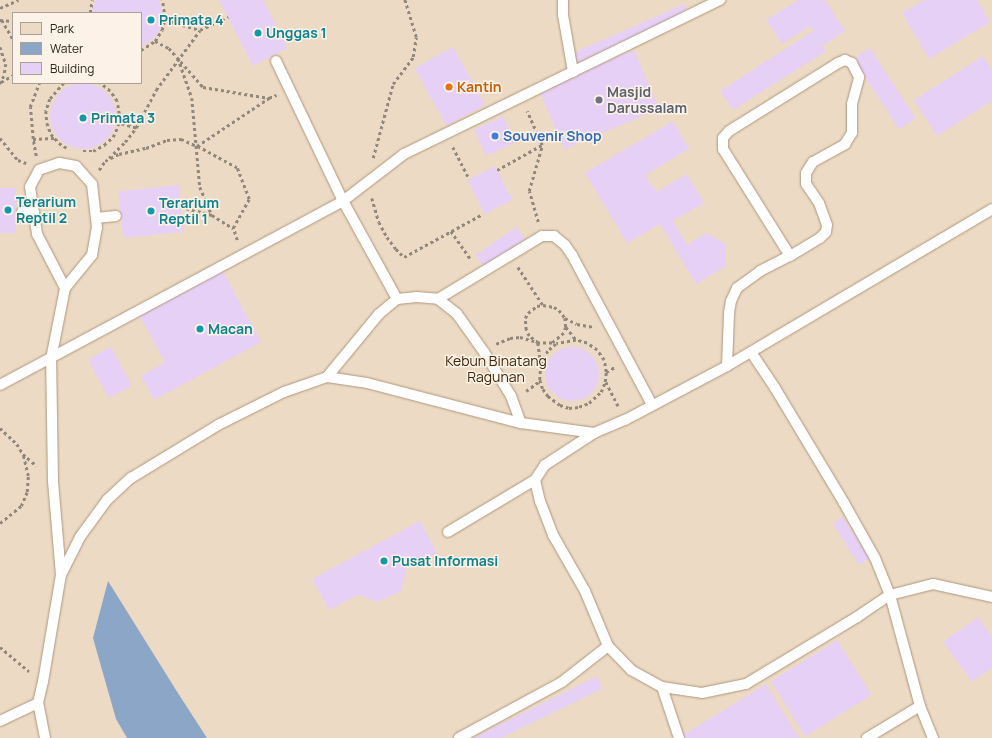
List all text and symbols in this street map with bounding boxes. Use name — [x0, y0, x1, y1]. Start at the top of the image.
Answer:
legend — [12, 12, 142, 84]
place label: Primata 4 — [159, 12, 224, 28]
marker: Primata 4 — [146, 15, 156, 25]
text: Park — [50, 20, 74, 37]
place label: Unggas 1 — [266, 25, 327, 41]
marker: Unggas 1 — [253, 28, 263, 38]
text: Water — [50, 40, 83, 57]
text: Building — [50, 60, 94, 77]
place label: Kantin — [457, 79, 502, 95]
marker: Kantin — [444, 82, 454, 92]
place label: Masjid Darussalam — [607, 84, 687, 116]
marker: Masjid Darussalam — [594, 95, 604, 105]
place label: Primata 3 — [91, 110, 155, 126]
marker: Primata 3 — [78, 113, 88, 123]
place label: Souvenir Shop — [503, 128, 602, 144]
marker: Souvenir Shop — [490, 131, 500, 141]
place label: Terarium Reptil 2 — [16, 194, 76, 226]
place label: Terarium Reptil 1 — [159, 195, 219, 228]
marker: Terarium Reptil 2 — [3, 205, 13, 215]
marker: Terarium Reptil 1 — [146, 206, 156, 216]
place label: Macan — [208, 321, 253, 337]
marker: Macan — [195, 324, 205, 334]
park label: Kebun Binatang Ragunan — [445, 353, 547, 386]
place label: Pusat Informasi — [392, 553, 498, 569]
marker: Pusat Informasi — [379, 556, 389, 566]

